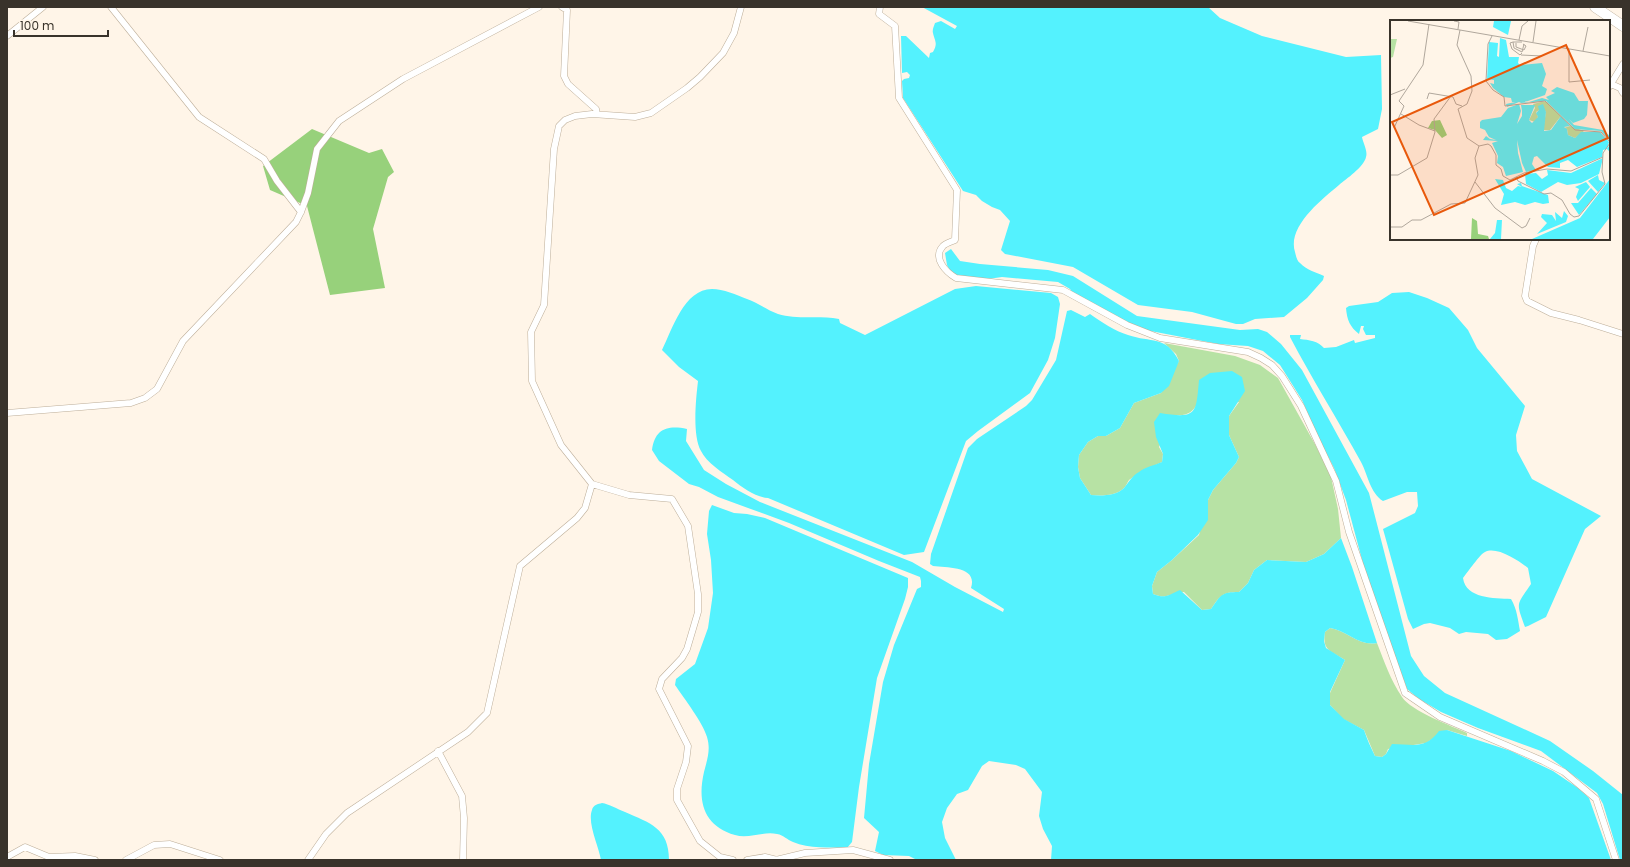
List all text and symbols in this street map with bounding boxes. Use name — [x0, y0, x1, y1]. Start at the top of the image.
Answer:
scale bar — [14, 12, 108, 38]
text: 100 m — [20, 17, 54, 34]
inset map — [1390, 20, 1610, 240]

